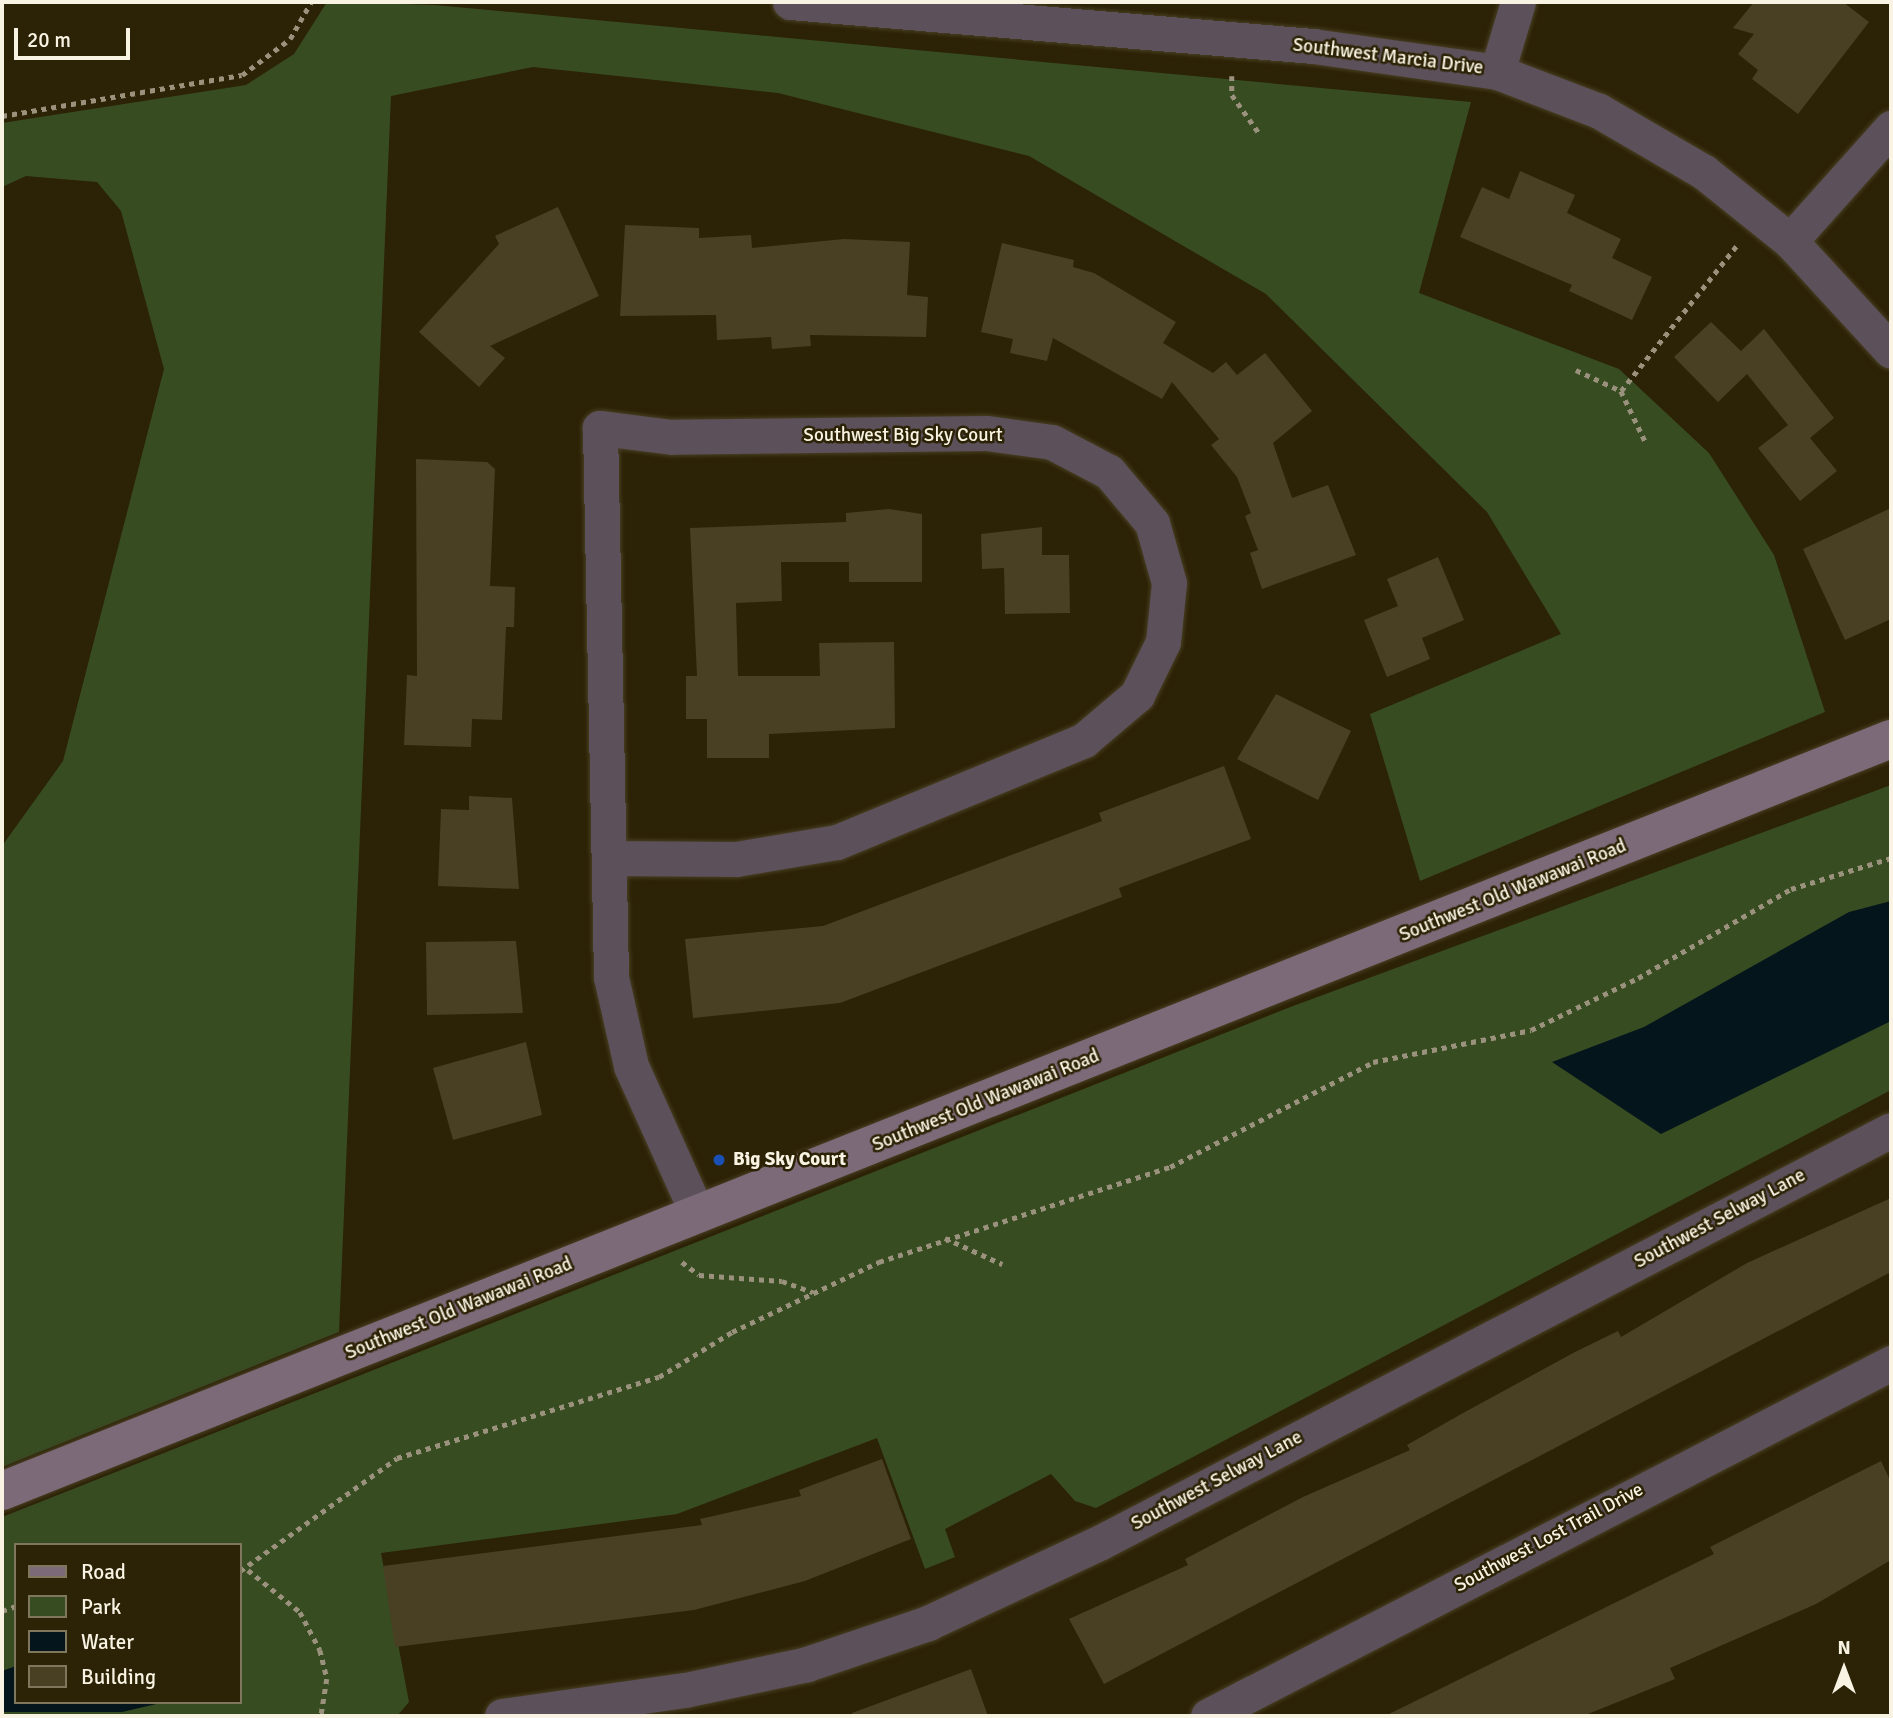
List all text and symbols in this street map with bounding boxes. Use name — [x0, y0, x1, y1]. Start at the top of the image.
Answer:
scale bar — [18, 14, 133, 58]
text: 20 m — [27, 27, 71, 53]
street label: Southwest Marcia Drive — [1291, 34, 1485, 80]
street label: Southwest Big Sky Court — [803, 425, 1003, 447]
street label: Southwest Old Wawawai Road — [1396, 835, 1630, 947]
street label: Southwest Old Wawawai Road — [869, 1045, 1103, 1157]
place label: Big Sky Court — [733, 1149, 846, 1171]
marker: Big Sky Court — [711, 1152, 727, 1168]
street label: Southwest Selway Lane — [1631, 1164, 1809, 1274]
street label: Southwest Old Wawawai Road — [342, 1253, 576, 1365]
street label: Southwest Selway Lane — [1128, 1426, 1306, 1536]
street label: Southwest Lost Trail Drive — [1451, 1479, 1647, 1597]
legend — [14, 1543, 242, 1704]
text: Road — [81, 1559, 126, 1585]
text: Park — [81, 1594, 121, 1620]
text: Water — [81, 1629, 134, 1655]
north arrow — [1809, 1634, 1879, 1704]
text: N — [1837, 1636, 1851, 1660]
text: Building — [81, 1664, 156, 1690]

